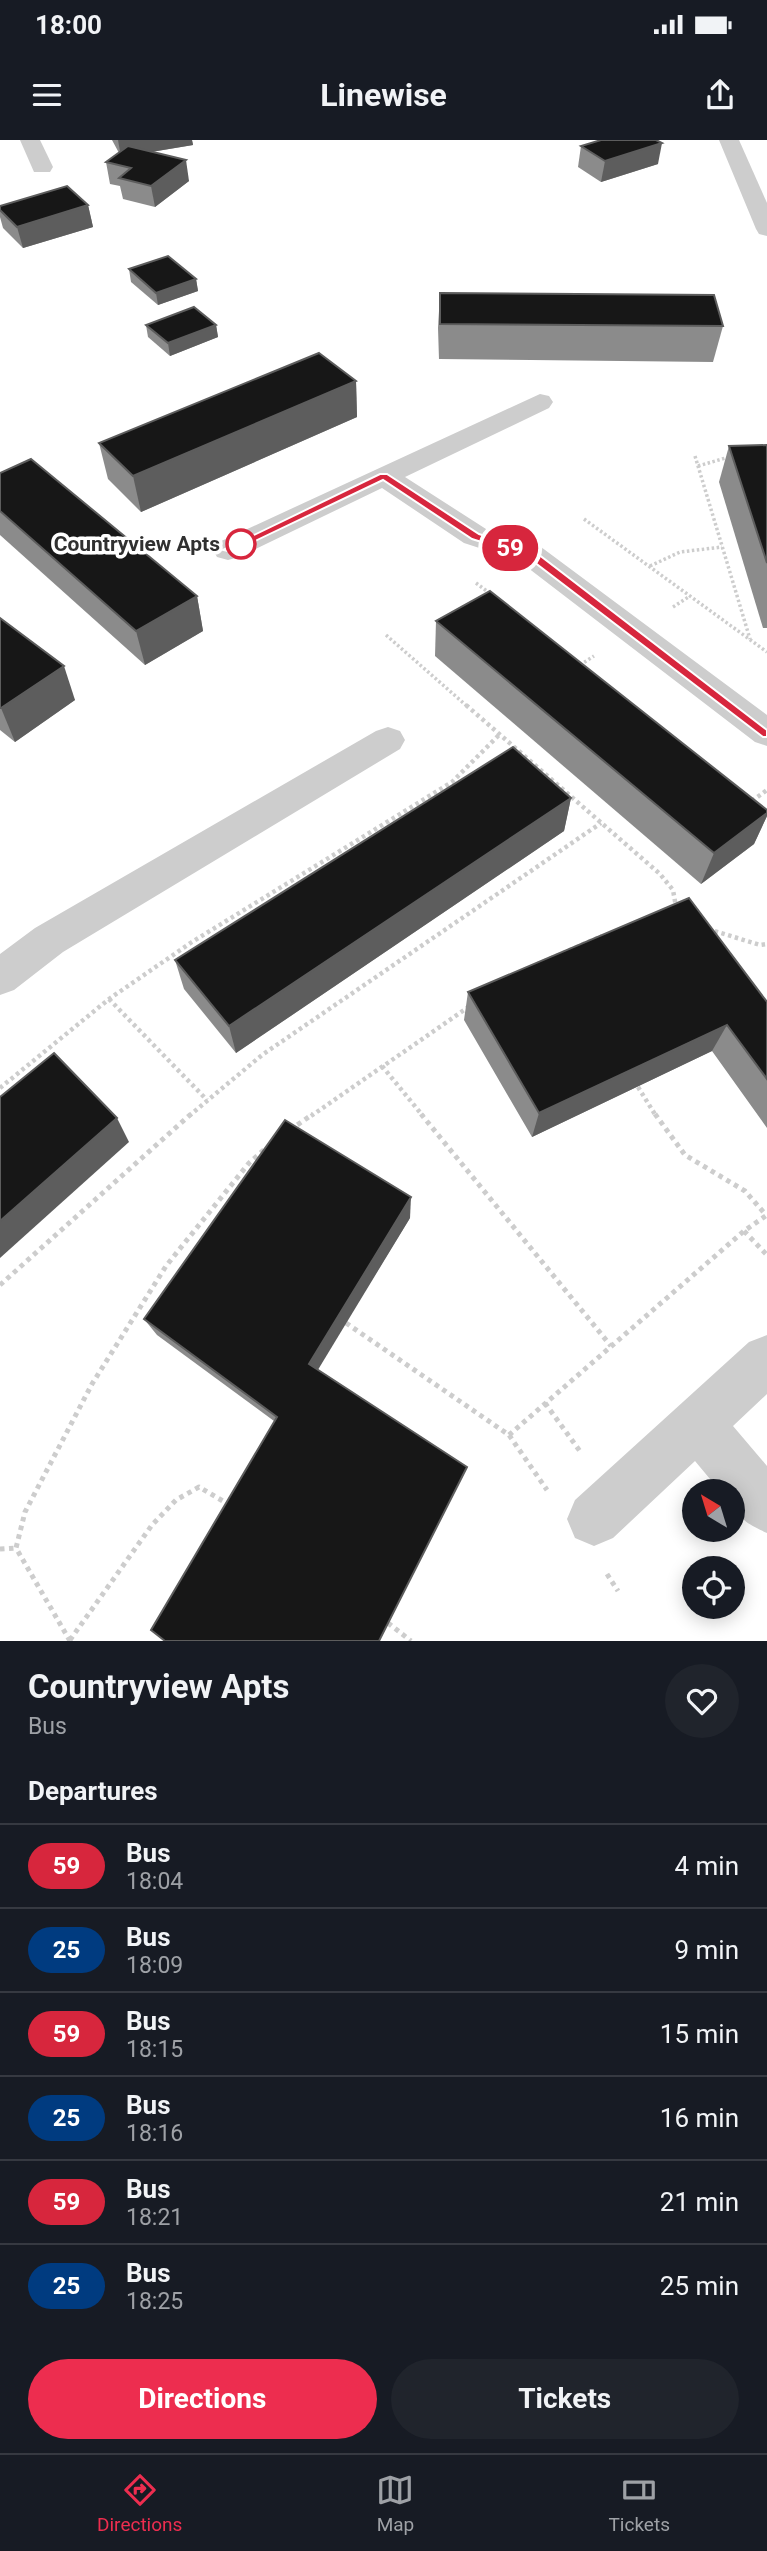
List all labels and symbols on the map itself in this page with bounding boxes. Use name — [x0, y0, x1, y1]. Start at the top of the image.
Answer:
line badge: 59 — [478, 525, 542, 571]
marker: Countryview Apts — [226, 529, 256, 559]
place label: Countryview Apts — [54, 532, 220, 556]
north arrow — [682, 1479, 746, 1542]

